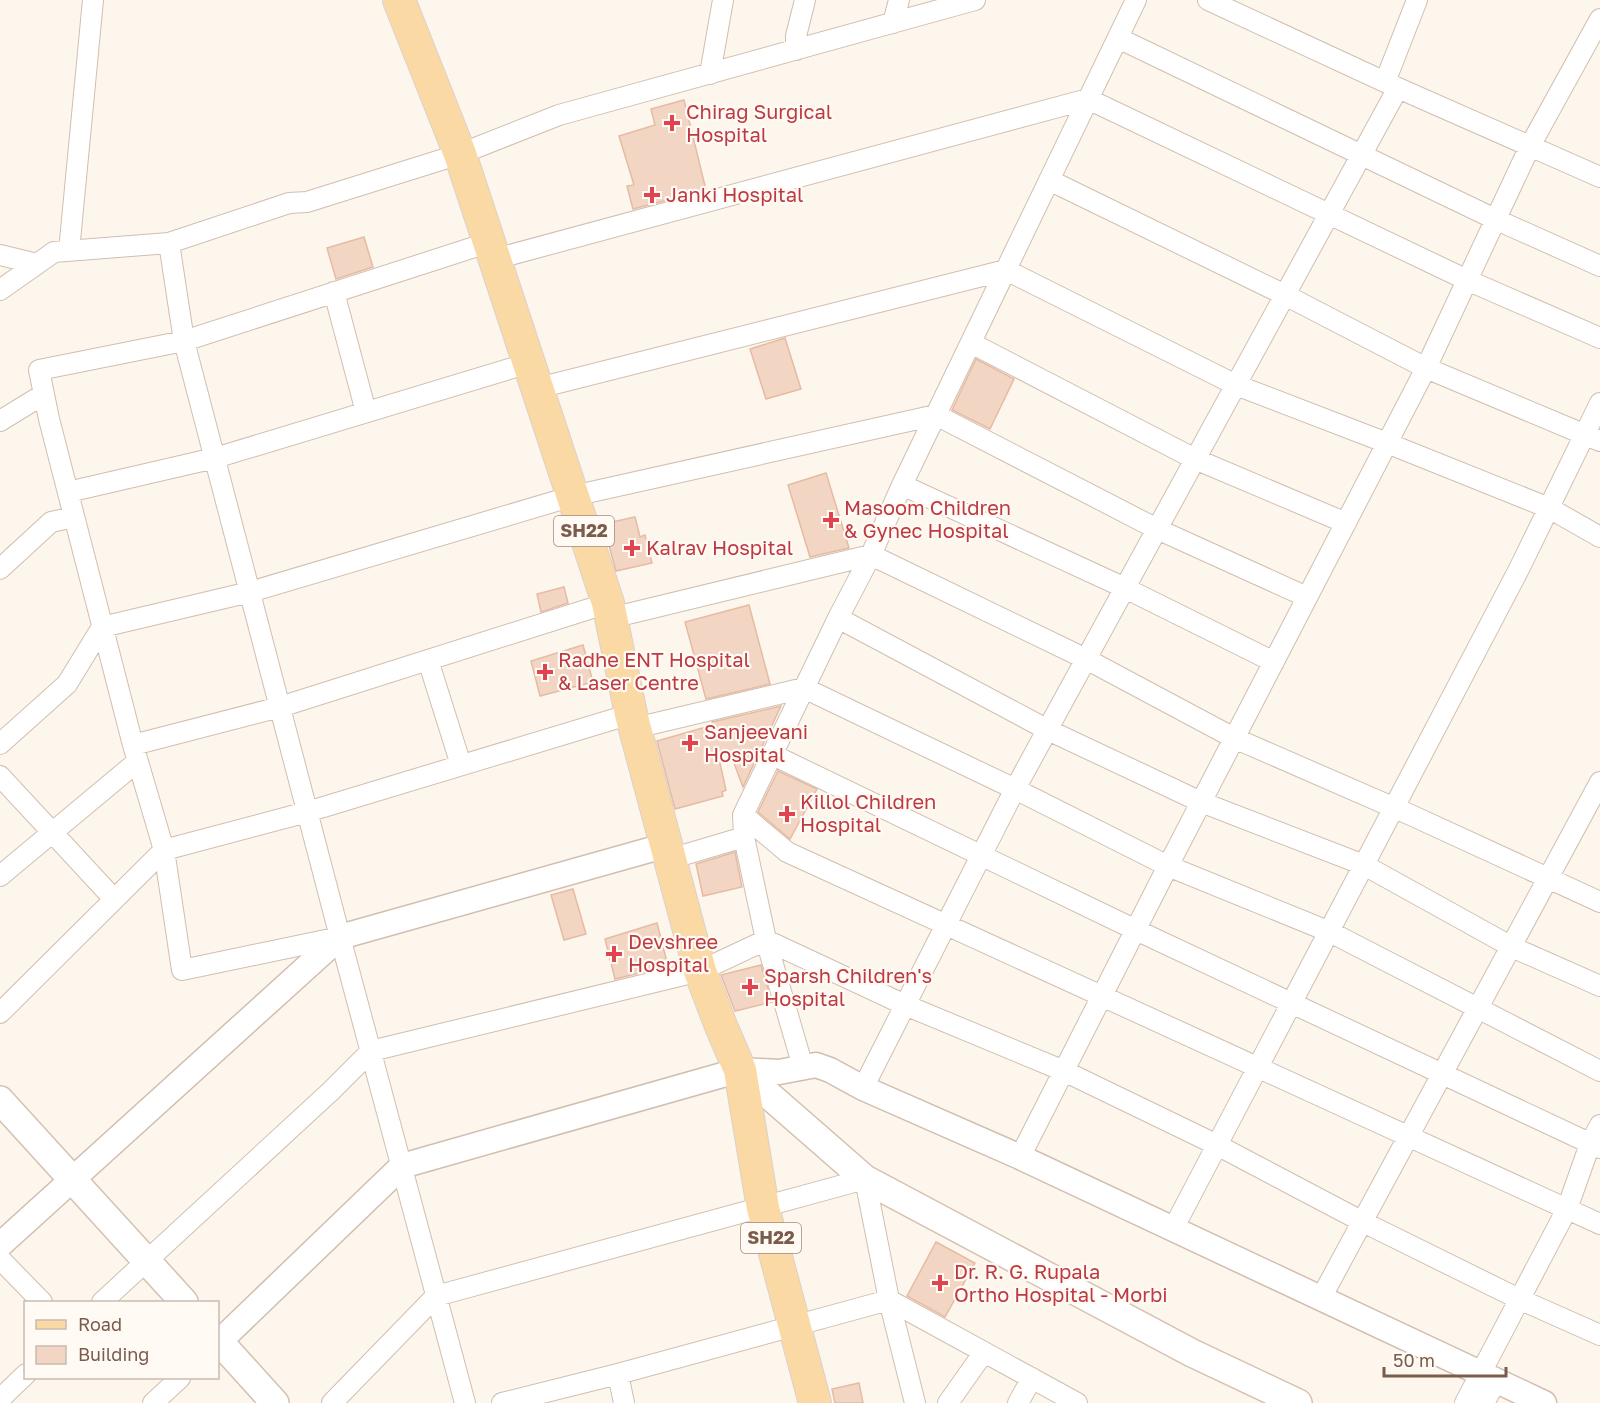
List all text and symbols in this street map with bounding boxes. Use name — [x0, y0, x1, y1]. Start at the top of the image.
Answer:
place label: Chirag Surgical Hospital — [686, 99, 832, 146]
marker: Chirag Surgical Hospital — [663, 114, 681, 132]
place label: Janki Hospital — [666, 182, 804, 206]
marker: Janki Hospital — [643, 186, 661, 204]
place label: Masoom Children & Gynec Hospital — [844, 495, 1011, 542]
marker: Masoom Children & Gynec Hospital — [822, 511, 840, 529]
road number: SH22 — [554, 516, 614, 546]
place label: Kalrav Hospital — [646, 535, 793, 559]
marker: Kalrav Hospital — [623, 539, 641, 557]
place label: Radhe ENT Hospital & Laser Centre — [558, 647, 750, 694]
marker: Radhe ENT Hospital & Laser Centre — [536, 663, 554, 681]
place label: Sanjeevani Hospital — [704, 719, 808, 766]
marker: Sanjeevani Hospital — [681, 734, 699, 752]
place label: Killol Children Hospital — [800, 789, 936, 836]
marker: Killol Children Hospital — [778, 805, 796, 823]
place label: Devshree Hospital — [628, 929, 718, 976]
marker: Devshree Hospital — [605, 945, 623, 963]
place label: Sparsh Children's Hospital — [764, 963, 932, 1010]
marker: Sparsh Children's Hospital — [741, 978, 759, 996]
road number: SH22 — [741, 1223, 801, 1253]
place label: Dr. R. G. Rupala Ortho Hospital - Morbi — [954, 1259, 1168, 1306]
marker: Dr. R. G. Rupala Ortho Hospital - Morbi — [931, 1274, 949, 1292]
legend — [24, 1301, 219, 1379]
text: Road — [78, 1313, 122, 1335]
scale bar — [1384, 1340, 1506, 1378]
text: Building — [78, 1343, 149, 1365]
text: 50 m — [1393, 1349, 1435, 1371]

